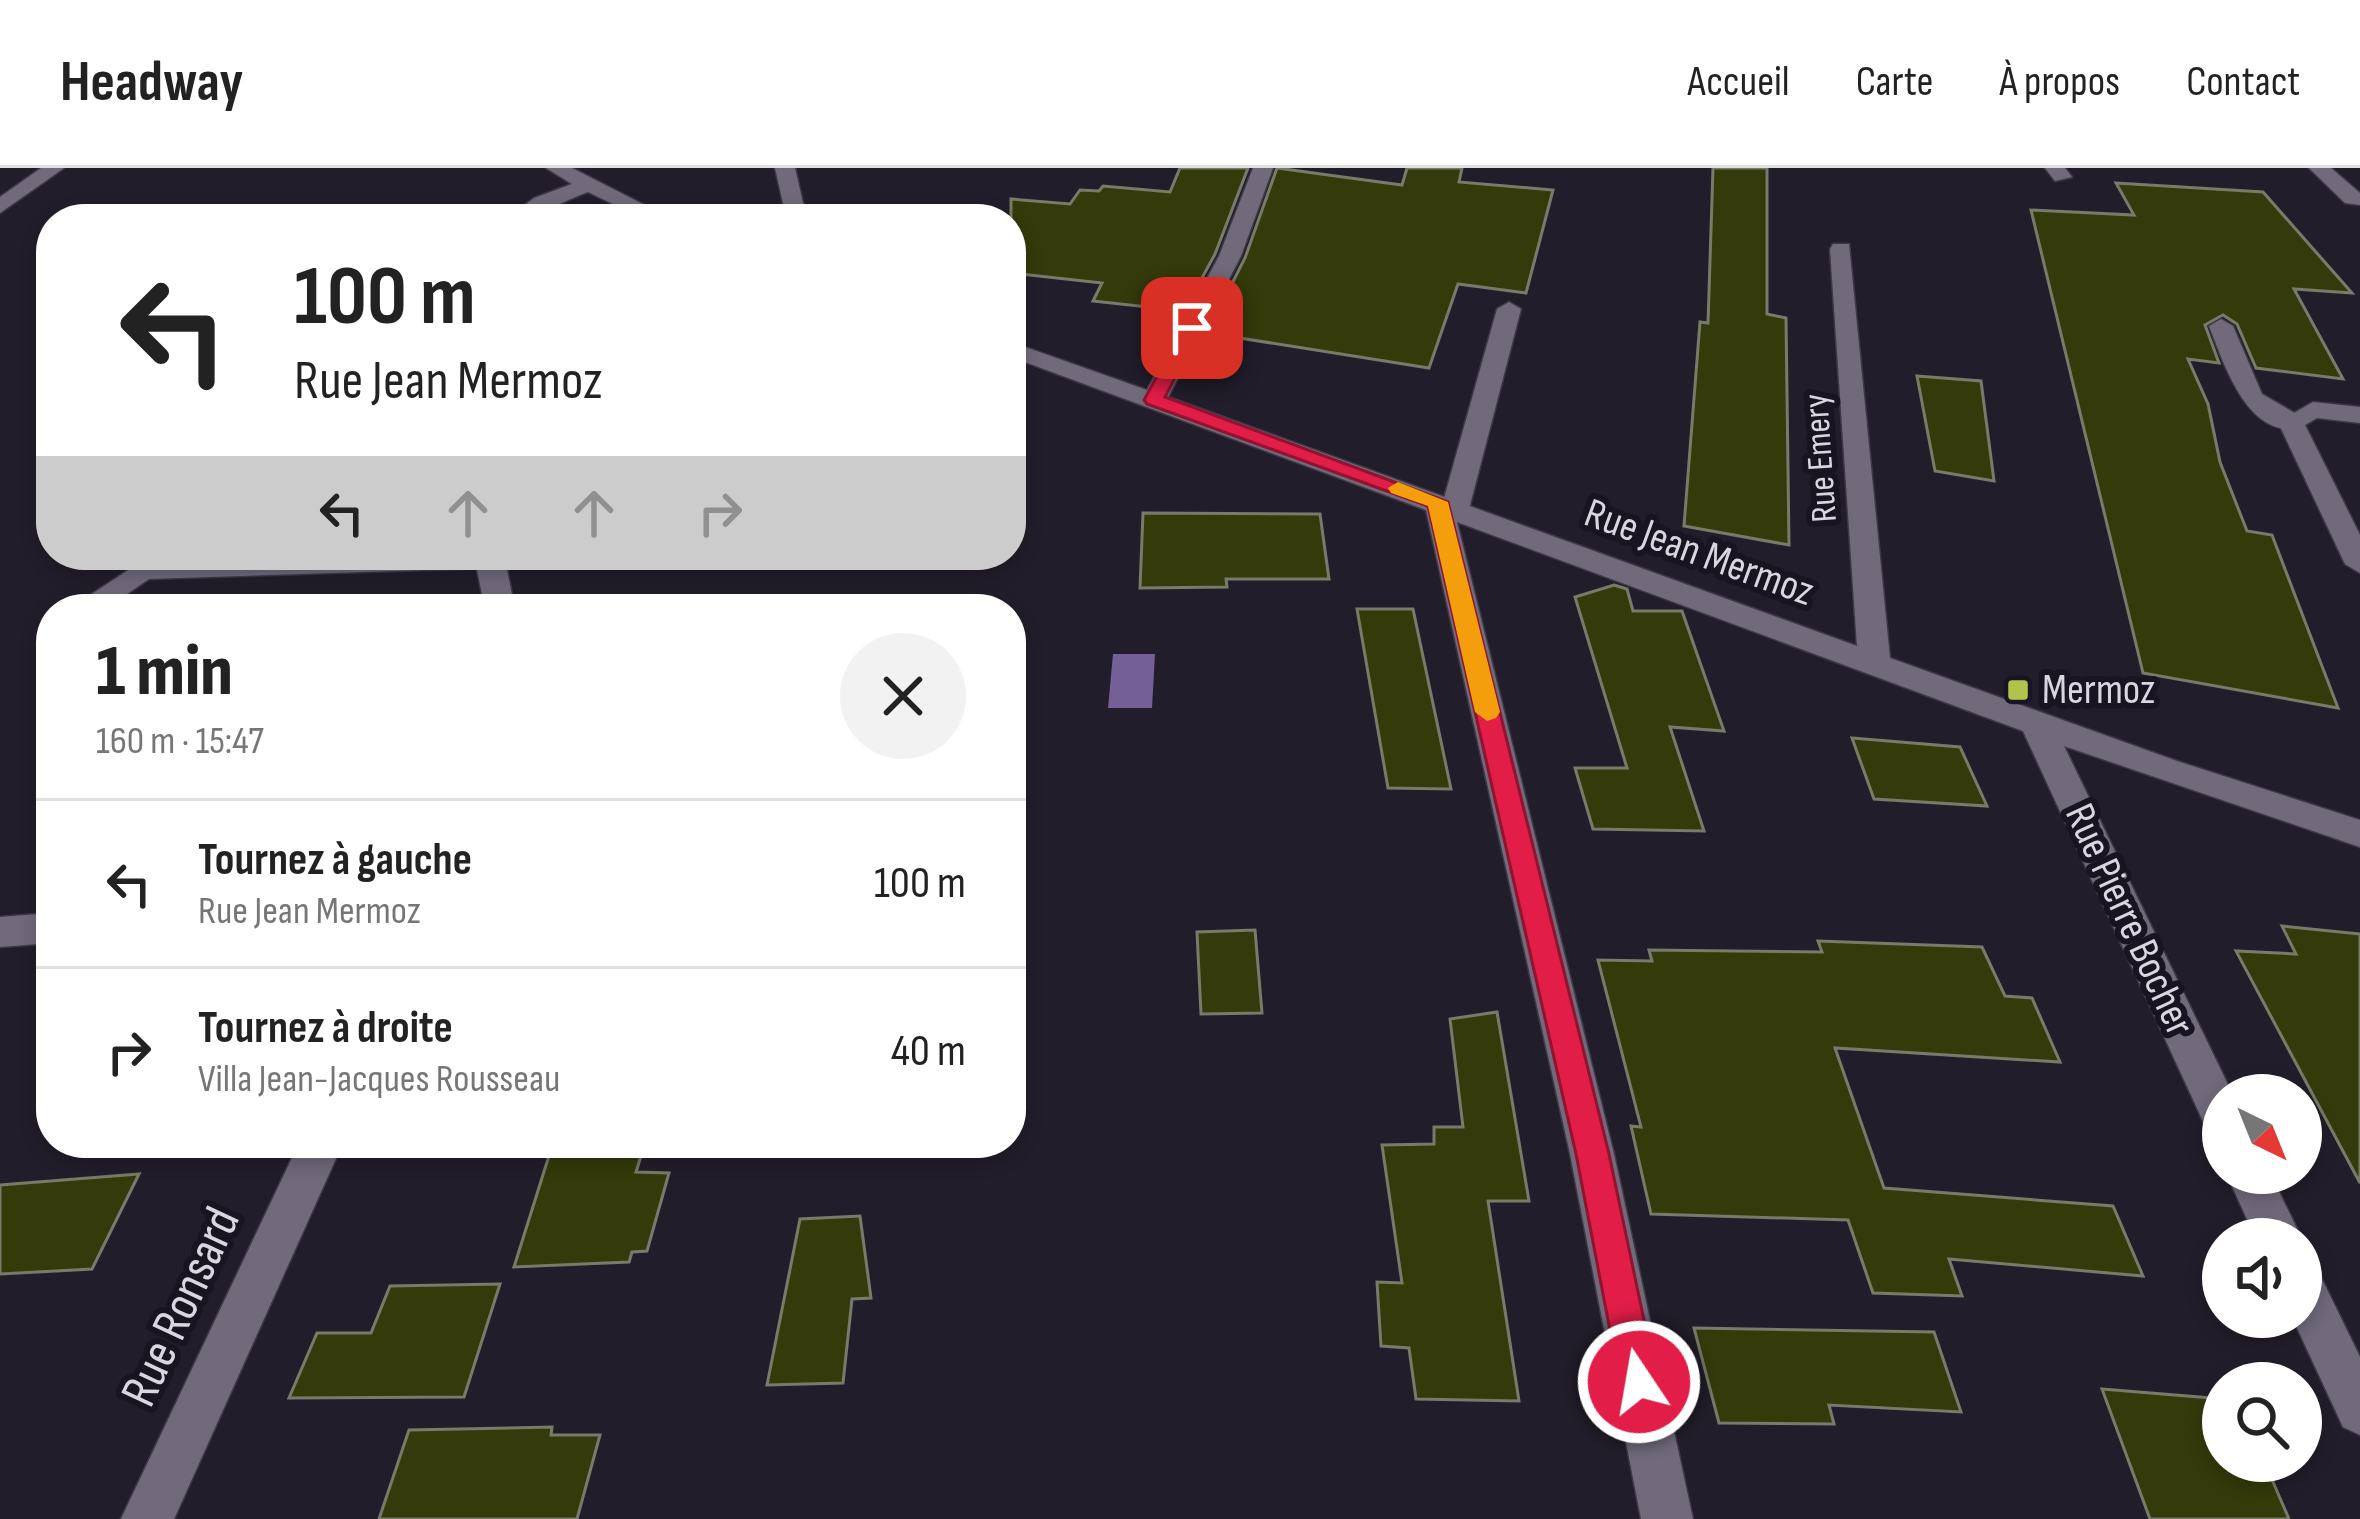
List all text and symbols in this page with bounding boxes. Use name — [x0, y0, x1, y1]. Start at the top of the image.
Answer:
text: Headway — [60, 49, 243, 117]
text: Accueil — [1688, 57, 1790, 108]
text: Carte — [1856, 57, 1933, 108]
text: À propos — [1999, 57, 2120, 108]
text: Contact — [2186, 57, 2300, 108]
text: 100 m — [294, 247, 476, 348]
icon: left — [96, 252, 252, 408]
pin — [1141, 277, 1243, 379]
icon: arrive — [1159, 295, 1225, 361]
text: Rue Jean Mermoz — [294, 349, 602, 414]
street label: Rue Emery — [1795, 392, 1847, 524]
icon: left — [309, 480, 375, 546]
icon: ahead — [435, 480, 501, 546]
icon: ahead — [561, 480, 627, 546]
icon: right — [687, 480, 753, 546]
street label: Rue Jean Mermoz — [1578, 488, 1820, 618]
text: 1 min — [96, 629, 233, 716]
button: close — [840, 633, 966, 759]
place label: Mermoz — [2042, 665, 2155, 716]
marker: Mermoz — [2005, 677, 2031, 703]
text: 160 m · 15:47 — [96, 718, 264, 765]
street label: Rue Pierre Bocher — [2053, 796, 2205, 1044]
text: Tournez à gauche — [198, 833, 472, 888]
icon: left — [96, 851, 162, 917]
text: 100 m — [874, 856, 966, 911]
text: Rue Jean Mermoz — [198, 888, 421, 935]
text: Tournez à droite — [198, 1001, 453, 1056]
icon: right — [96, 1019, 162, 1085]
text: 40 m — [891, 1024, 966, 1079]
text: Villa Jean-Jacques Rousseau — [198, 1056, 560, 1103]
north arrow — [2202, 1074, 2322, 1194]
map controls — [2202, 1074, 2322, 1482]
street label: Rue Ronsard — [109, 1198, 253, 1416]
button: sound — [2202, 1218, 2322, 1338]
position arrow — [1576, 1319, 1702, 1445]
button: search — [2202, 1362, 2322, 1482]

